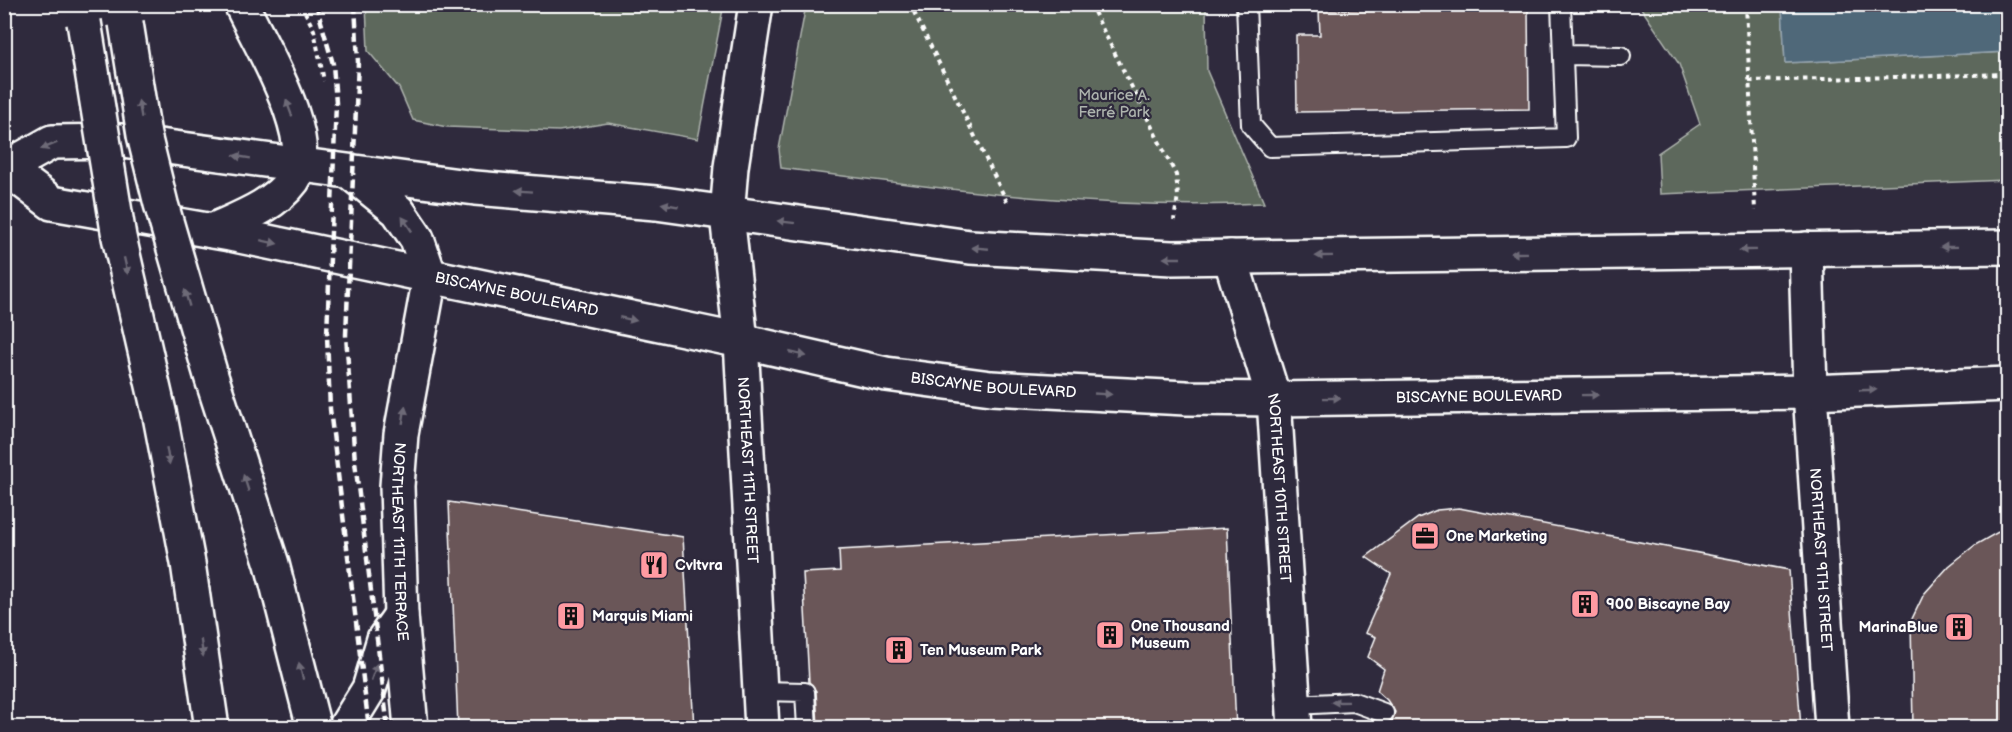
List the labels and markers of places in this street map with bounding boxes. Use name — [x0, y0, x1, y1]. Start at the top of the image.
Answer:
office icon: One Marketing — [1409, 520, 1441, 552]
place label: One Marketing — [1446, 527, 1547, 546]
restaurant icon: Cvltvra — [638, 549, 670, 581]
place label: Cvltvra — [675, 556, 723, 575]
building icon: 900 Biscayne Bay — [1569, 588, 1601, 620]
place label: 900 Biscayne Bay — [1606, 595, 1730, 614]
building icon: Marquis Miami — [555, 600, 587, 632]
place label: Marquis Miami — [592, 607, 693, 626]
building icon: MarinaBlue — [1943, 611, 1975, 643]
place label: One Thousand Museum — [1131, 617, 1230, 653]
place label: MarinaBlue — [1858, 618, 1938, 637]
building icon: One Thousand Museum — [1094, 619, 1126, 651]
building icon: Ten Museum Park — [883, 634, 915, 666]
place label: Ten Museum Park — [920, 641, 1042, 660]

